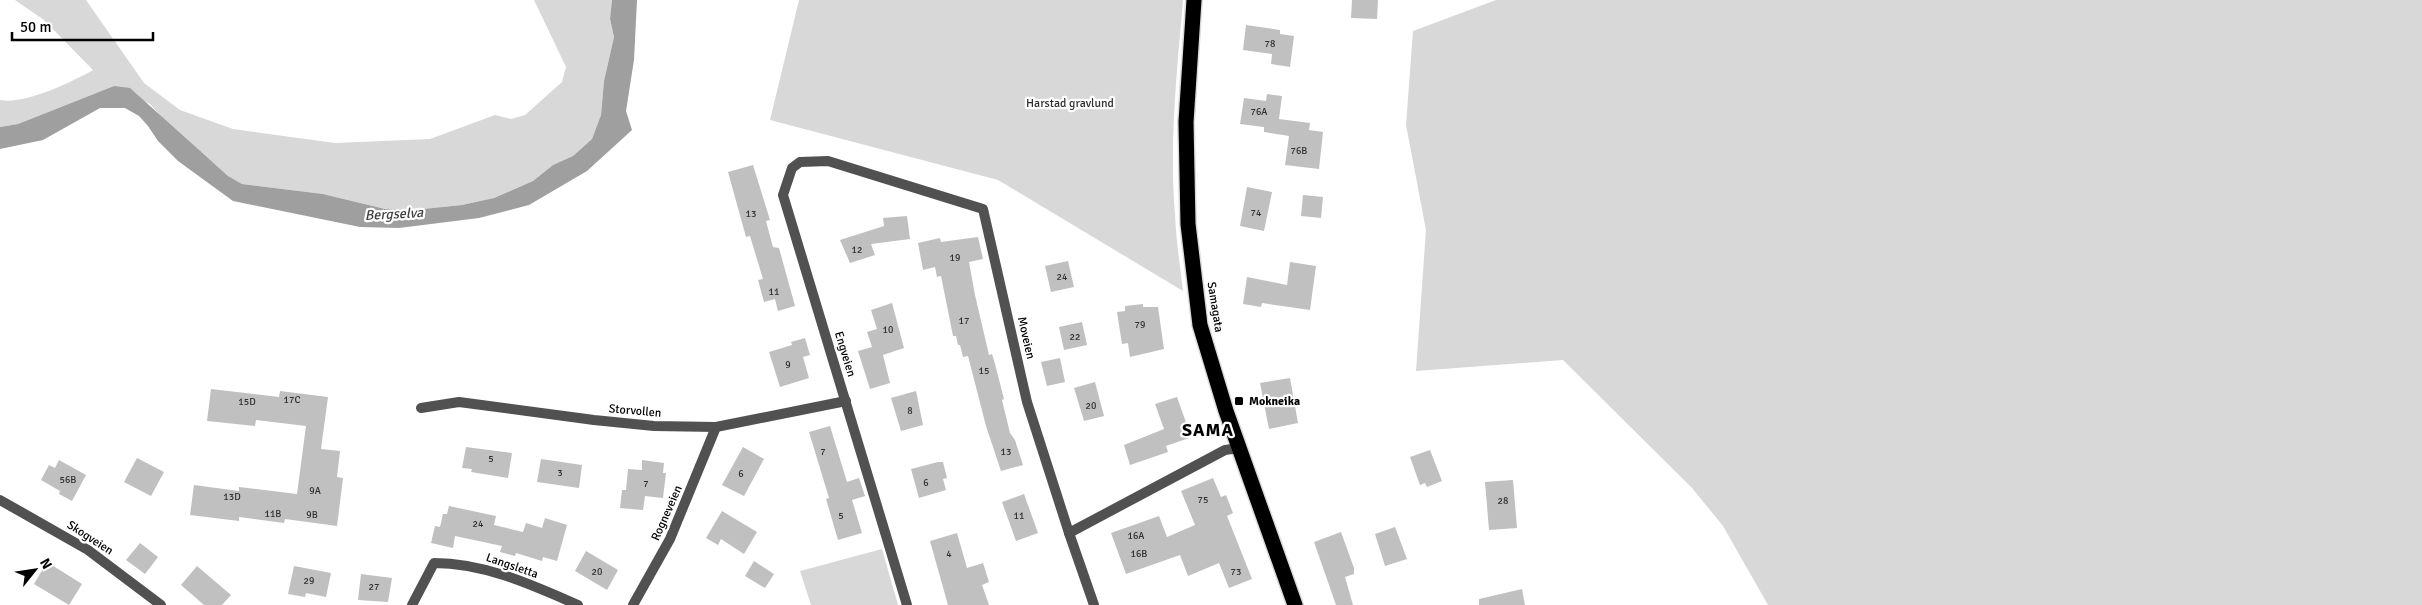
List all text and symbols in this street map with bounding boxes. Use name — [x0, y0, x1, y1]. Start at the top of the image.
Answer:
scale bar — [12, 10, 154, 42]
text: 50 m — [20, 18, 51, 36]
house number: 78 — [1265, 38, 1275, 50]
park label: Harstad gravlund — [1026, 96, 1114, 111]
house number: 76A — [1251, 106, 1267, 118]
house number: 76B — [1291, 145, 1307, 157]
water label: Bergselva — [364, 204, 425, 224]
house number: 74 — [1251, 207, 1262, 219]
house number: 13 — [746, 208, 756, 220]
house number: 12 — [852, 244, 862, 256]
house number: 19 — [950, 252, 960, 264]
house number: 24 — [1057, 271, 1068, 283]
street label: Samagata — [1204, 281, 1226, 333]
house number: 11 — [769, 286, 779, 298]
house number: 17 — [959, 315, 969, 327]
street label: Moveien — [1014, 315, 1038, 361]
house number: 79 — [1135, 319, 1145, 331]
house number: 10 — [883, 324, 893, 336]
street label: Engveien — [831, 329, 859, 379]
house number: 22 — [1070, 331, 1080, 343]
house number: 9 — [785, 359, 791, 371]
house number: 15 — [979, 365, 989, 377]
house number: 17C — [284, 394, 300, 406]
place label: Mokneika — [1249, 394, 1300, 409]
marker: Mokneika — [1233, 395, 1245, 407]
house number: 15D — [238, 396, 256, 408]
house number: 20 — [1086, 400, 1096, 412]
street label: Storvollen — [608, 401, 662, 421]
house number: 8 — [907, 405, 913, 417]
district label: SAMA — [1182, 419, 1234, 441]
house number: 7 — [820, 446, 826, 458]
house number: 13 — [1001, 446, 1011, 458]
house number: 5 — [488, 453, 494, 465]
house number: 3 — [557, 467, 563, 479]
house number: 6 — [738, 468, 744, 480]
house number: 56B — [60, 474, 76, 486]
house number: 6 — [923, 477, 929, 489]
house number: 7 — [643, 478, 649, 490]
street label: Rogneveien — [648, 483, 686, 543]
house number: 9A — [309, 485, 321, 497]
house number: 13D — [223, 491, 241, 503]
house number: 75 — [1198, 494, 1208, 506]
house number: 28 — [1498, 495, 1508, 507]
house number: 11B — [265, 508, 281, 520]
house number: 9B — [306, 509, 318, 521]
house number: 5 — [838, 510, 844, 522]
house number: 11 — [1014, 510, 1024, 522]
street label: Skogveien — [64, 518, 116, 558]
house number: 24 — [473, 518, 484, 530]
house number: 16A — [1128, 530, 1144, 542]
north arrow — [10, 545, 60, 595]
house number: 4 — [946, 548, 952, 560]
house number: 16B — [1131, 548, 1147, 560]
street label: Langsletta — [484, 550, 540, 582]
text: N — [36, 555, 56, 572]
house number: 20 — [592, 566, 602, 578]
house number: 73 — [1231, 566, 1241, 578]
house number: 29 — [304, 575, 314, 587]
house number: 27 — [369, 581, 379, 593]

